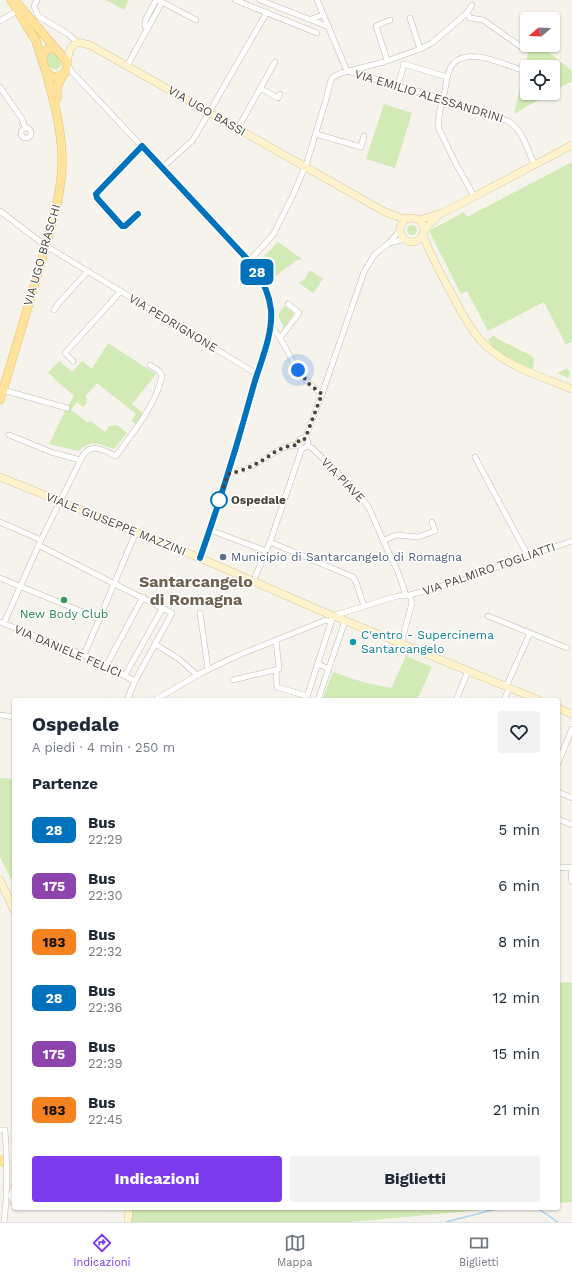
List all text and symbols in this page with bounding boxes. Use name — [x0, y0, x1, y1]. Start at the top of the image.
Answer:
north arrow — [520, 12, 560, 52]
map controls — [520, 12, 560, 100]
button: locate — [520, 60, 560, 100]
street label: VIA EMILIO ALESSANDRINI — [353, 67, 505, 125]
street label: VIA UGO BASSI — [166, 83, 248, 139]
street label: VIA UGO BRASCHI — [21, 203, 63, 307]
line badge: 28 — [239, 259, 275, 285]
text: 28 — [248, 264, 266, 280]
street label: VIA PEDRIGNONE — [126, 291, 220, 355]
your location — [288, 360, 308, 380]
street label: VIA PIAVE — [318, 455, 368, 505]
street label: VIALE GIUSEPPE MAZZINI — [44, 489, 188, 559]
marker: Ospedale — [210, 491, 228, 509]
place label: Ospedale — [231, 493, 286, 507]
street label: VIA PALMIRO TOGLIATTI — [421, 540, 557, 598]
place label: Municipio di Santarcangelo di Romagna — [231, 550, 462, 564]
marker: Municipio di Santarcangelo di Romagna — [218, 552, 228, 562]
district label: Santarcangelo di Romagna — [139, 572, 253, 609]
marker: New Body Club — [59, 595, 69, 605]
place label: New Body Club — [20, 607, 108, 621]
street label: VIA DANIELE FELICI — [12, 622, 124, 680]
place label: C'entro - Supercinema Santarcangelo — [361, 628, 494, 656]
marker: C'entro - Supercinema Santarcangelo — [348, 637, 358, 647]
button: heart — [498, 711, 540, 753]
text: Ospedale — [32, 713, 119, 736]
text: A piedi · 4 min · 250 m — [32, 740, 175, 755]
text: Partenze — [32, 775, 98, 793]
text: Bus — [88, 814, 116, 832]
text: 5 min — [499, 821, 540, 839]
text: 28 — [45, 822, 63, 838]
text: 22:29 — [88, 832, 123, 847]
text: Bus — [88, 870, 116, 888]
text: 6 min — [498, 877, 540, 895]
text: 175 — [43, 878, 65, 894]
text: 22:30 — [88, 888, 123, 903]
text: Bus — [88, 926, 116, 944]
text: 8 min — [498, 933, 540, 951]
text: 183 — [42, 934, 66, 950]
text: 22:32 — [88, 944, 122, 959]
text: Bus — [88, 982, 116, 1000]
text: 12 min — [493, 989, 540, 1007]
text: 28 — [45, 990, 63, 1006]
text: 22:36 — [88, 1000, 123, 1015]
text: Bus — [88, 1038, 116, 1056]
text: 15 min — [493, 1045, 540, 1063]
text: 175 — [43, 1046, 65, 1062]
text: 22:39 — [88, 1056, 123, 1071]
text: Bus — [88, 1094, 116, 1112]
text: 21 min — [493, 1101, 540, 1119]
text: 183 — [42, 1102, 66, 1118]
text: 22:45 — [88, 1112, 123, 1127]
button: Indicazioni — [32, 1156, 282, 1202]
button: Biglietti — [290, 1156, 540, 1202]
tab: Indicazioni — [73, 1232, 131, 1269]
tab: Mappa — [277, 1232, 313, 1269]
tab: Biglietti — [459, 1232, 499, 1269]

